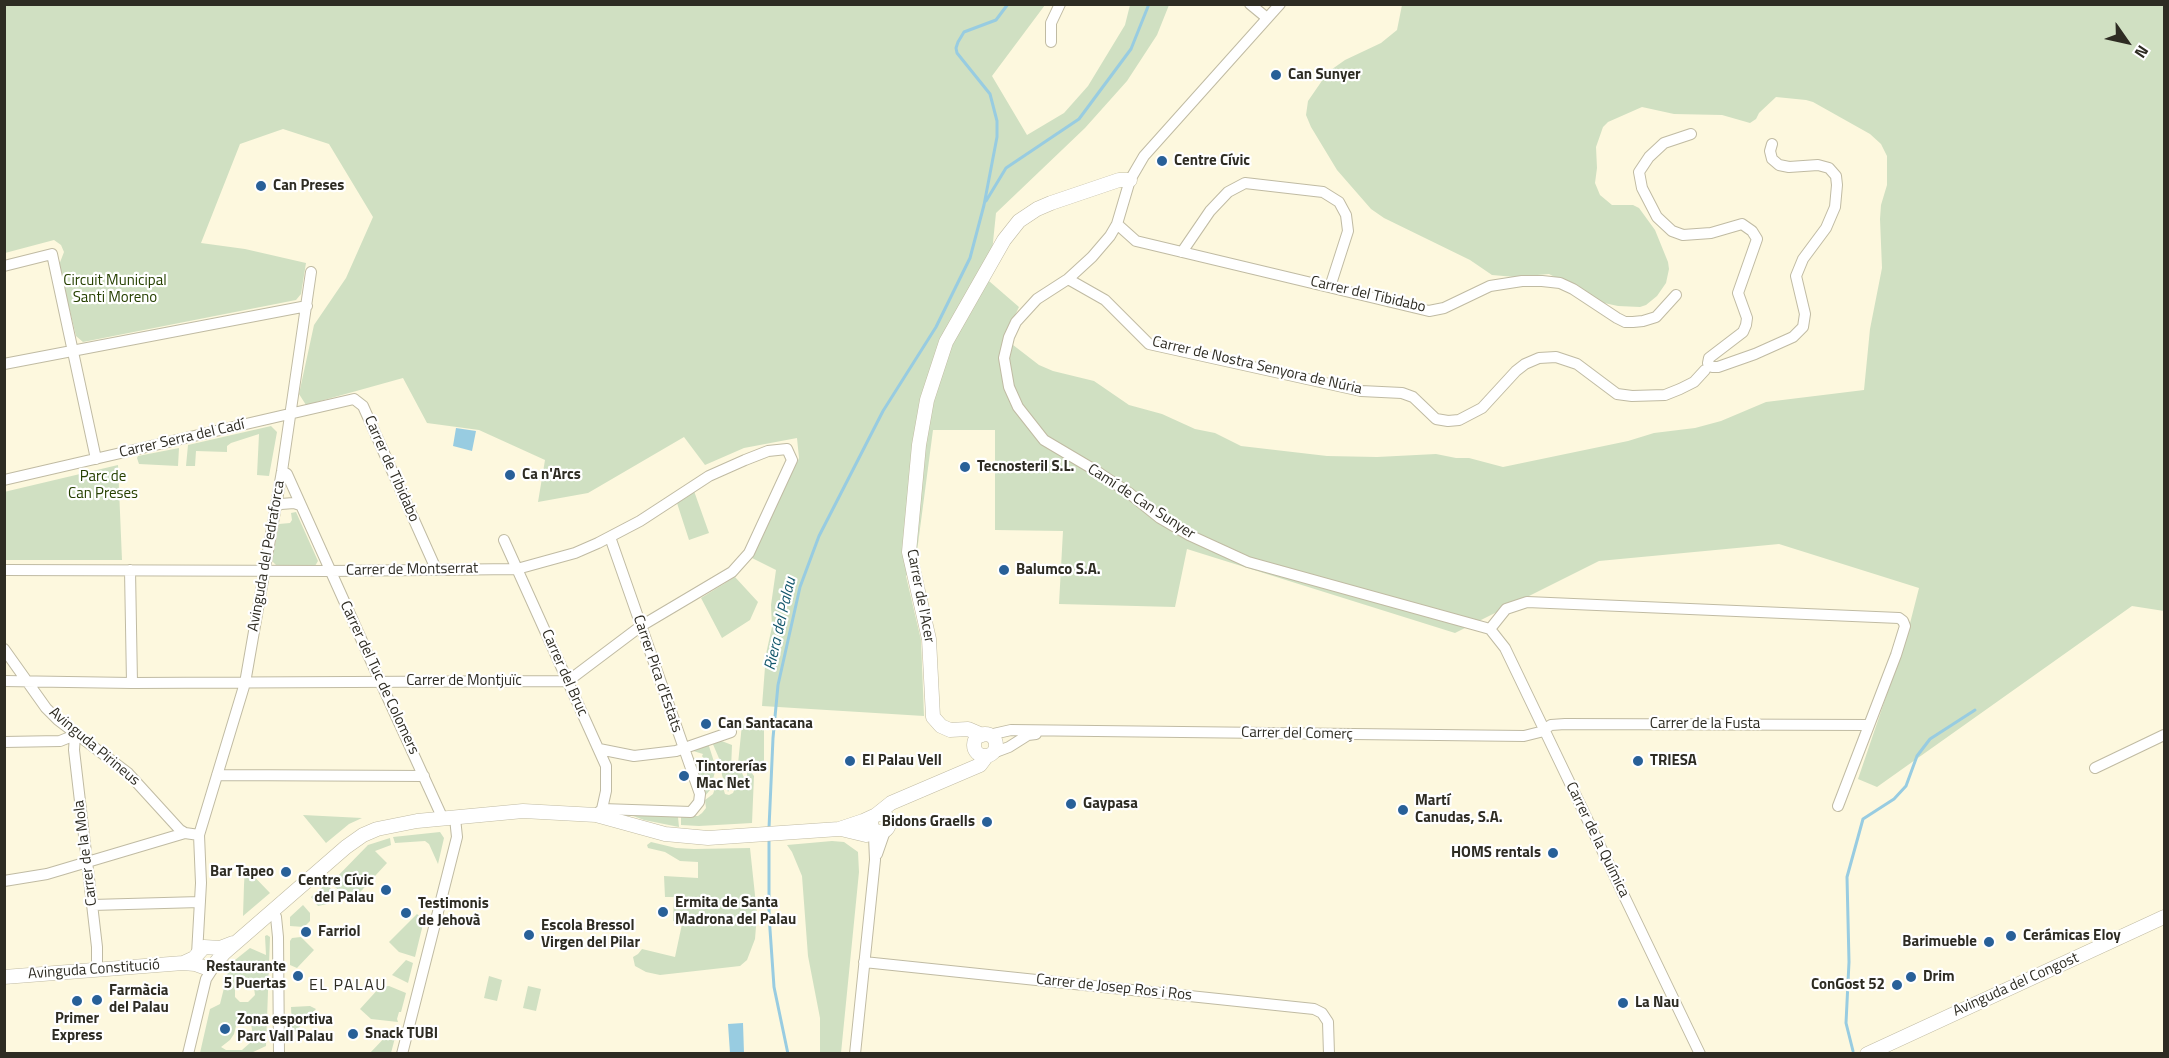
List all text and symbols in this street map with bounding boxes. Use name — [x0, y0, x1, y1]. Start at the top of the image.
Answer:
north arrow — [2097, 12, 2157, 72]
text: N — [2129, 41, 2155, 63]
place label: Can Sunyer — [1288, 66, 1361, 84]
marker: Can Sunyer — [1269, 68, 1283, 82]
place label: Centre Cívic — [1174, 152, 1250, 170]
marker: Centre Cívic — [1155, 154, 1169, 168]
place label: Can Preses — [273, 177, 344, 195]
marker: Can Preses — [254, 179, 268, 193]
park label: Circuit Municipal Santi Moreno — [63, 272, 167, 307]
street label: Carrer del Tibidabo — [1309, 273, 1427, 317]
street label: Carrer de Nostra Senyora de Núria — [1150, 333, 1364, 399]
street label: Carrer de Tibidabo — [360, 413, 422, 525]
street label: Carrer Serra del Cadí — [118, 416, 246, 462]
place label: Tecnosteril S.L. — [977, 458, 1074, 476]
marker: Tecnosteril S.L. — [958, 460, 972, 474]
street label: Camí de Can Sunyer — [1084, 461, 1198, 543]
place label: Ca n'Arcs — [522, 466, 581, 484]
park label: Parc de Can Preses — [68, 468, 138, 503]
marker: Ca n'Arcs — [503, 468, 517, 482]
street label: Avinguda del Pedraforca — [245, 479, 289, 633]
street label: Carrer de l'Acer — [902, 548, 938, 644]
street label: Carrer de Montserrat — [346, 560, 478, 580]
place label: Balumco S.A. — [1016, 561, 1101, 579]
marker: Balumco S.A. — [997, 563, 1011, 577]
water label: Riera del Palau — [761, 576, 801, 672]
street label: Carrer del Tuc de Colomers — [336, 599, 422, 757]
street label: Carrer Pica d'Estats — [628, 613, 686, 735]
street label: Carrer del Bruc — [537, 627, 591, 719]
street label: Carrer de Montjuïc — [406, 672, 522, 690]
street label: Avinguda Pirineus — [45, 704, 143, 790]
place label: Can Santacana — [718, 715, 813, 733]
street label: Carrer de la Fusta — [1650, 715, 1760, 733]
marker: Can Santacana — [699, 717, 713, 731]
street label: Carrer del Comerç — [1241, 724, 1353, 744]
place label: El Palau Vell — [862, 752, 942, 770]
place label: TRIESA — [1650, 752, 1697, 770]
marker: El Palau Vell — [843, 754, 857, 768]
marker: TRIESA — [1631, 754, 1645, 768]
place label: Tintorerías Mac Net — [696, 758, 767, 793]
marker: Tintorerías Mac Net — [677, 769, 691, 783]
street label: Carrer de la Química — [1561, 779, 1633, 901]
place label: Martí Canudas, S.A. — [1415, 792, 1502, 827]
place label: Gaypasa — [1083, 795, 1138, 813]
marker: Gaypasa — [1064, 797, 1078, 811]
street label: Carrer de la Mola — [71, 799, 101, 907]
marker: Martí Canudas, S.A. — [1396, 803, 1410, 817]
place label: Bidons Graells — [882, 813, 975, 831]
marker: Bidons Graells — [980, 815, 994, 829]
place label: HOMS rentals — [1451, 844, 1541, 862]
marker: HOMS rentals — [1546, 846, 1560, 860]
place label: Bar Tapeo — [210, 863, 274, 881]
marker: Bar Tapeo — [279, 865, 293, 879]
place label: Centre Cívic del Palau — [298, 872, 374, 907]
marker: Centre Cívic del Palau — [379, 883, 393, 897]
place label: Ermita de Santa Madrona del Palau — [675, 894, 796, 929]
place label: Testimonis de Jehovà — [418, 895, 489, 930]
marker: Ermita de Santa Madrona del Palau — [656, 905, 670, 919]
marker: Testimonis de Jehovà — [399, 906, 413, 920]
place label: Escola Bressol Virgen del Pilar — [541, 917, 640, 952]
place label: Farriol — [318, 923, 360, 941]
marker: Farriol — [299, 925, 313, 939]
place label: Cerámicas Eloy — [2023, 927, 2121, 945]
marker: Escola Bressol Virgen del Pilar — [522, 928, 536, 942]
marker: Cerámicas Eloy — [2004, 929, 2018, 943]
place label: Barimueble — [1902, 933, 1977, 951]
marker: Barimueble — [1982, 935, 1996, 949]
street label: Avinguda del Congost — [1950, 949, 2082, 1021]
street label: Avinguda Constitució — [27, 956, 161, 984]
place label: Restaurante 5 Puertas — [206, 958, 286, 993]
place label: Drim — [1923, 968, 1955, 986]
marker: Restaurante 5 Puertas — [291, 969, 305, 983]
marker: Drim — [1904, 970, 1918, 984]
street label: Carrer de Josep Ros i Ros — [1035, 971, 1193, 1005]
district label: EL PALAU — [309, 976, 387, 996]
place label: ConGost 52 — [1811, 976, 1885, 994]
marker: ConGost 52 — [1890, 978, 1904, 992]
place label: Farmàcia del Palau — [109, 982, 169, 1017]
marker: Farmàcia del Palau — [90, 993, 104, 1007]
marker: Primer Express — [70, 994, 84, 1008]
place label: La Nau — [1635, 994, 1679, 1012]
marker: La Nau — [1616, 996, 1630, 1010]
place label: Primer Express — [52, 1010, 102, 1045]
place label: Zona esportiva Parc Vall Palau — [237, 1011, 333, 1046]
marker: Zona esportiva Parc Vall Palau — [218, 1022, 232, 1036]
place label: Snack TUBI — [365, 1025, 438, 1043]
marker: Snack TUBI — [346, 1027, 360, 1041]

